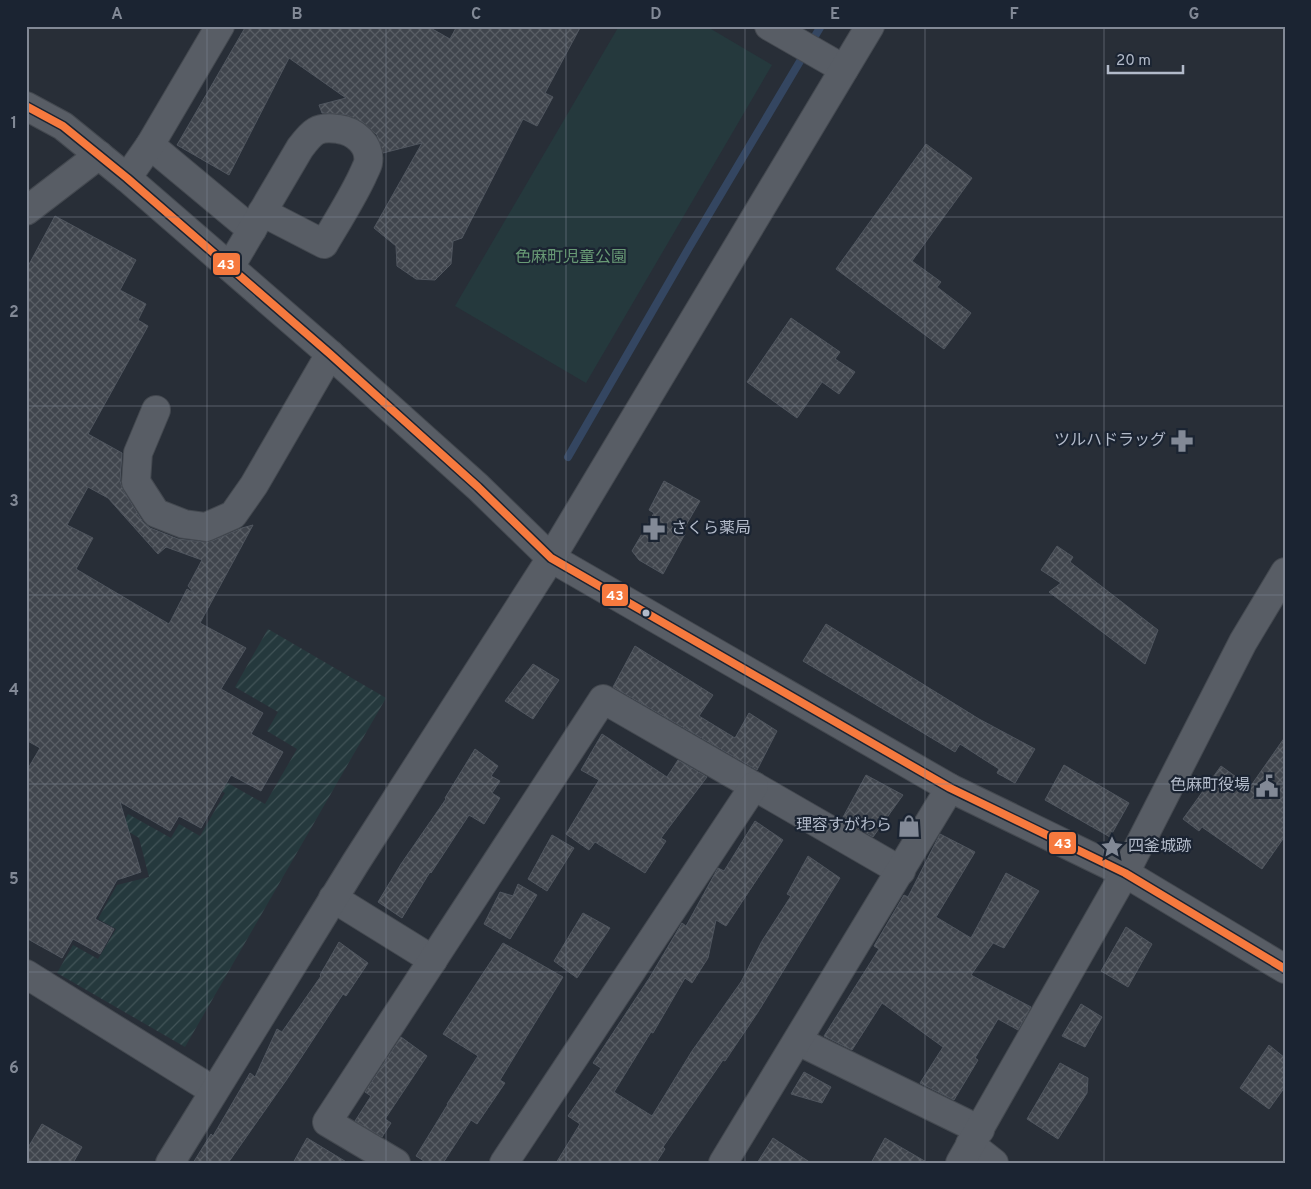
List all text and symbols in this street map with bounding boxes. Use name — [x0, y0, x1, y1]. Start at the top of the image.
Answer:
text: A — [111, 5, 123, 25]
text: B — [291, 5, 303, 25]
text: C — [471, 5, 481, 25]
text: D — [650, 5, 662, 25]
text: E — [830, 5, 840, 25]
text: F — [1009, 5, 1019, 25]
text: G — [1189, 5, 1199, 25]
scale bar — [1108, 42, 1184, 74]
text: 20 m — [1116, 52, 1151, 71]
text: 1 — [11, 114, 17, 134]
park label: 色麻町児童公園 — [515, 248, 627, 268]
line badge: 43 — [212, 252, 241, 276]
text: 43 — [217, 257, 235, 274]
text: 2 — [9, 303, 19, 323]
pharmacy icon: ツルハドラッグ — [1169, 428, 1195, 454]
place label: ツルハドラッグ — [1054, 431, 1166, 451]
text: 3 — [9, 492, 19, 512]
pharmacy icon: さくら薬局 — [641, 516, 667, 542]
place label: さくら薬局 — [671, 519, 751, 539]
line badge: 43 — [601, 583, 629, 607]
text: 43 — [606, 588, 624, 605]
unlabelled marker — [641, 608, 651, 618]
text: 4 — [9, 681, 19, 701]
public building icon: 色麻町役場 — [1254, 773, 1280, 799]
place label: 色麻町役場 — [1170, 776, 1250, 796]
shop icon: 理容すがわら — [896, 813, 922, 839]
place label: 理容すがわら — [796, 816, 892, 836]
line badge: 43 — [1048, 831, 1077, 855]
place icon: 四釜城跡 — [1099, 834, 1125, 860]
text: 43 — [1054, 836, 1072, 853]
place label: 四釜城跡 — [1128, 837, 1192, 857]
text: 5 — [9, 870, 19, 890]
text: 6 — [9, 1059, 19, 1079]

